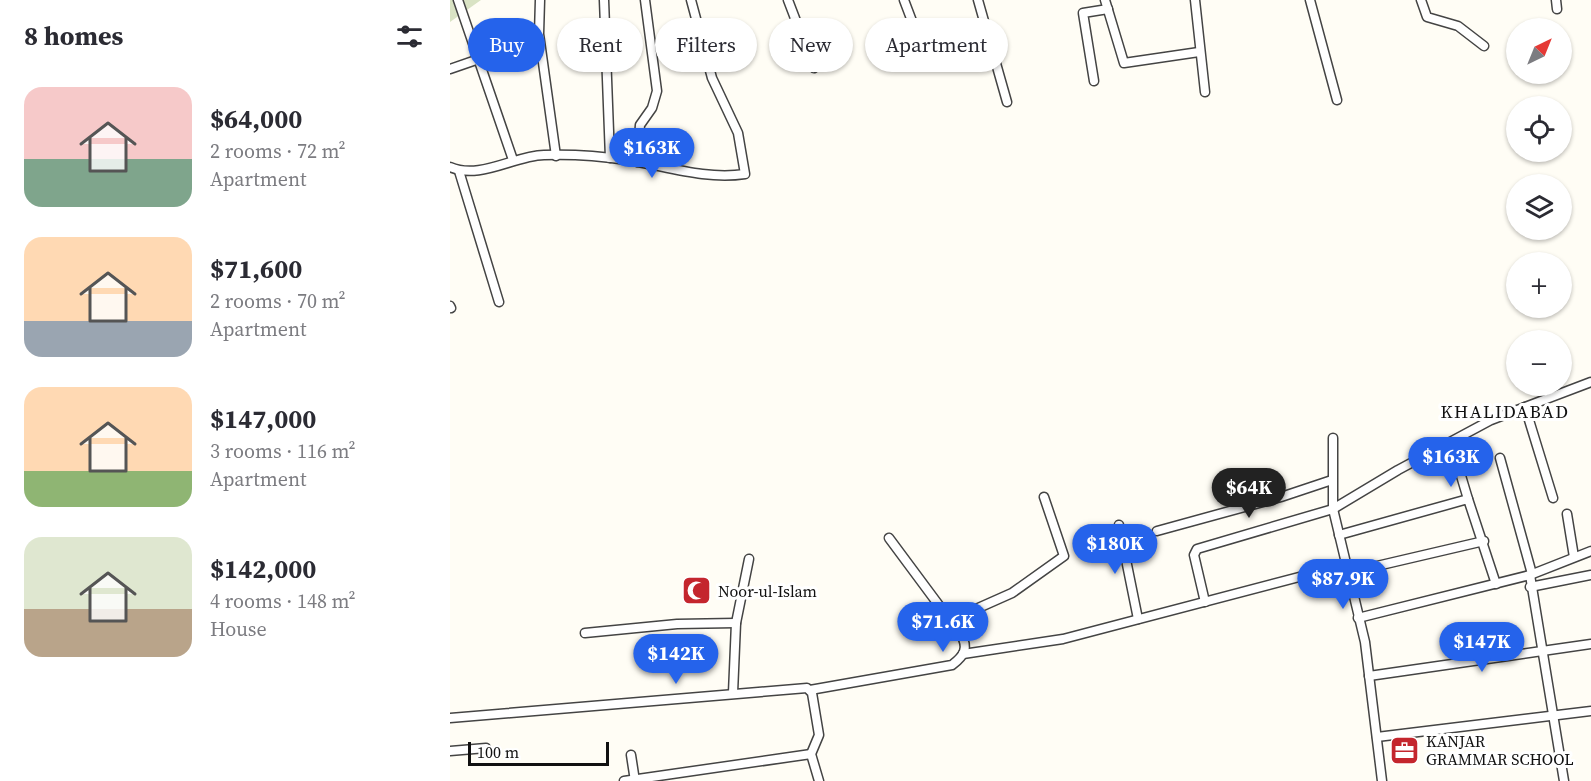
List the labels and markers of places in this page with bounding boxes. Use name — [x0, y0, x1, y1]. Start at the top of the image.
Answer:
pin: $163K — [610, 128, 694, 179]
pin: $163K — [1409, 437, 1493, 488]
pin: $64K — [1213, 468, 1285, 519]
pin: $180K — [1073, 524, 1157, 575]
pin: $87.9K — [1294, 559, 1392, 610]
mosque icon: Noor-ul-Islam — [681, 575, 713, 607]
place label: Noor-ul-Islam — [718, 580, 817, 602]
pin: $71.6K — [894, 602, 992, 653]
pin: $147K — [1440, 622, 1524, 673]
pin: $142K — [634, 634, 718, 685]
place label: KANJAR GRAMMAR SCHOOL — [1426, 730, 1574, 770]
office icon: KANJAR GRAMMAR SCHOOL — [1389, 734, 1421, 766]

